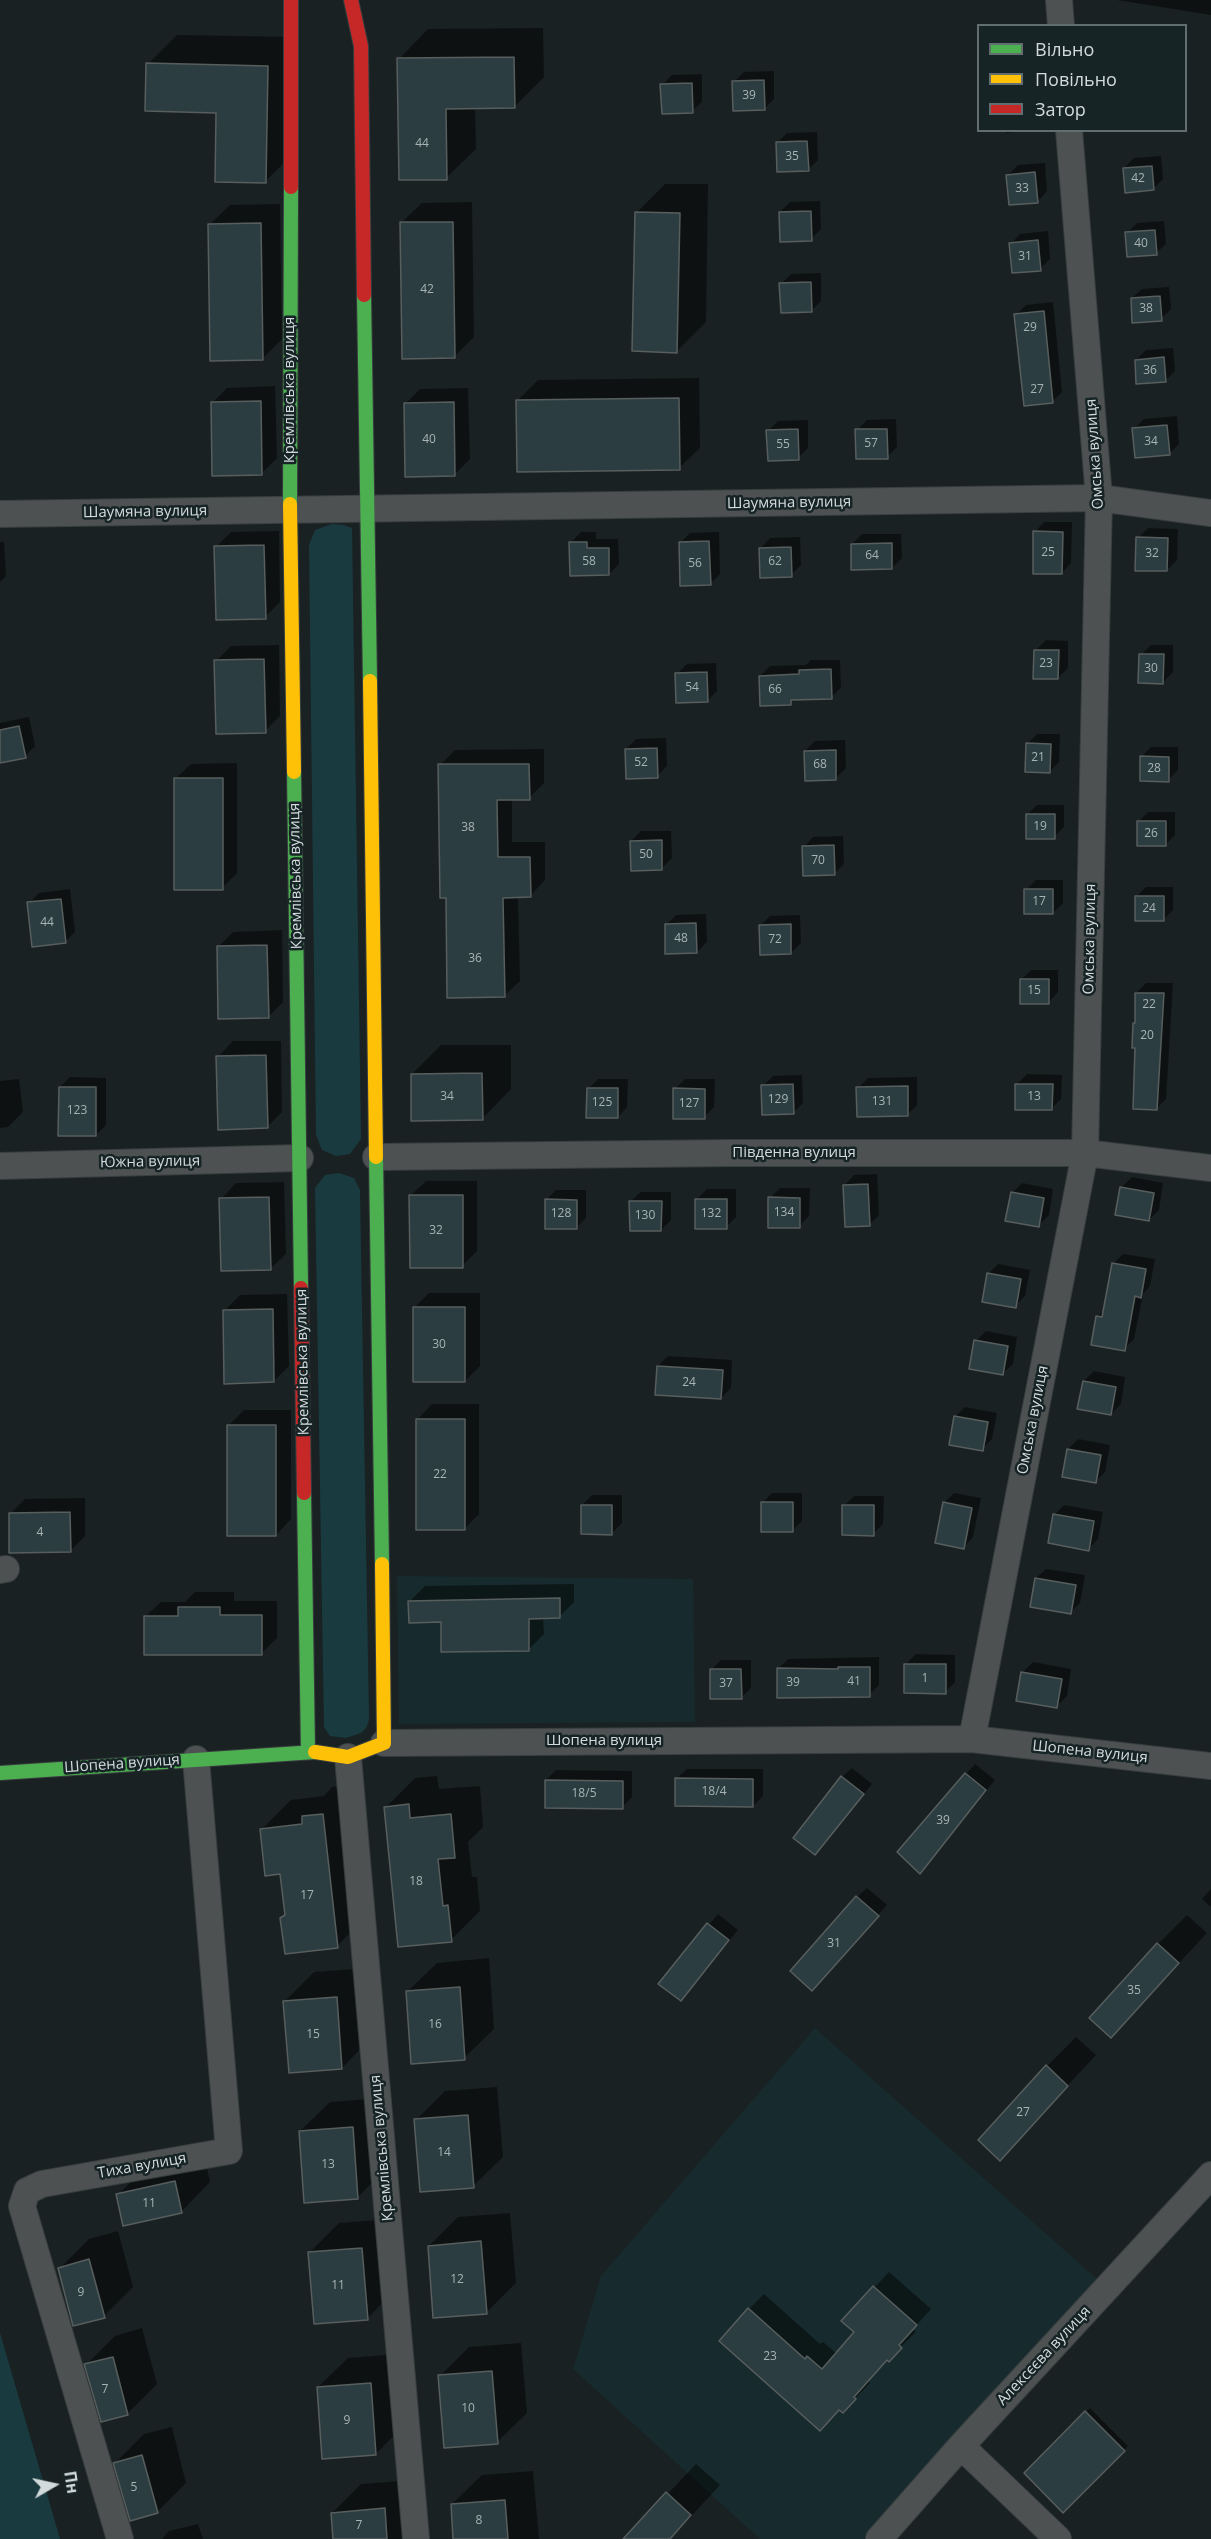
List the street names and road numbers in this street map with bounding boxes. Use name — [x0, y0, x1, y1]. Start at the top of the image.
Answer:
street label: Кремлівська вулиця — [281, 317, 299, 463]
street label: Омська вулиця — [1082, 398, 1108, 510]
street label: Шаумяна вулиця — [727, 493, 851, 513]
street label: Шаумяна вулиця — [83, 502, 207, 522]
street label: Кремлівська вулиця — [286, 803, 306, 949]
street label: Омська вулиця — [1080, 884, 1100, 994]
street label: Південна вулиця — [732, 1144, 856, 1162]
street label: Южна вулиця — [100, 1152, 200, 1172]
street label: Кремлівська вулиця — [293, 1289, 313, 1435]
street label: Омська вулиця — [1014, 1364, 1052, 1476]
street label: Шопена вулиця — [546, 1732, 662, 1750]
street label: Шопена вулиця — [1031, 1737, 1149, 1767]
street label: Шопена вулиця — [64, 1751, 180, 1777]
street label: Кремлівська вулиця — [367, 2074, 397, 2222]
street label: Тиха вулиця — [96, 2149, 188, 2183]
street label: Алексєєва вулиця — [993, 2303, 1095, 2409]

